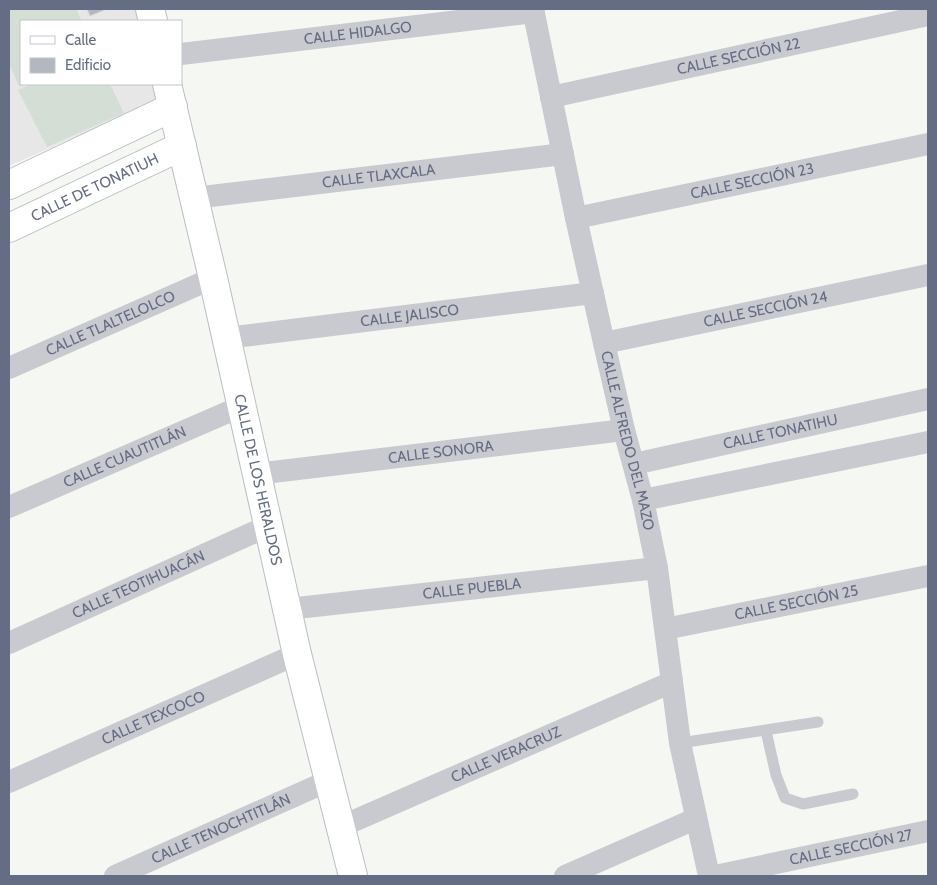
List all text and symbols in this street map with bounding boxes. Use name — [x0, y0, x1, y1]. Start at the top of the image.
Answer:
street label: CALLE HIDALGO — [303, 18, 413, 48]
legend — [20, 20, 182, 85]
text: Calle — [65, 31, 96, 49]
street label: CALLE SECCIÓN 22 — [675, 34, 802, 78]
text: Edificio — [65, 56, 111, 74]
street label: CALLE DE TONATIUH — [28, 149, 162, 225]
street label: CALLE SECCIÓN 23 — [689, 159, 816, 203]
street label: CALLE TLAXCALA — [321, 160, 437, 192]
street label: CALLE TLALTELOLCO — [43, 287, 178, 360]
street label: CALLE SECCIÓN 24 — [702, 287, 829, 331]
street label: CALLE JALISCO — [359, 301, 460, 331]
street label: CALLE ALFREDO DEL MAZO — [597, 349, 658, 532]
street label: CALLE DE LOS HERALDOS — [230, 392, 286, 567]
street label: CALLE TONATIHU — [722, 410, 839, 453]
street label: CALLE CUAUTITLÁN — [60, 422, 189, 491]
street label: CALLE SONORA — [387, 437, 495, 467]
street label: CALLE TEOTIHUACÁN — [69, 547, 208, 622]
street label: CALLE PUEBLA — [422, 574, 523, 603]
street label: CALLE SECCIÓN 25 — [733, 581, 860, 624]
street label: CALLE TEXCOCO — [99, 687, 208, 749]
street label: CALLE VERACRUZ — [448, 722, 564, 786]
street label: CALLE TENOCHTITLÁN — [148, 790, 293, 868]
street label: CALLE SECCIÓN 27 — [788, 825, 915, 869]

